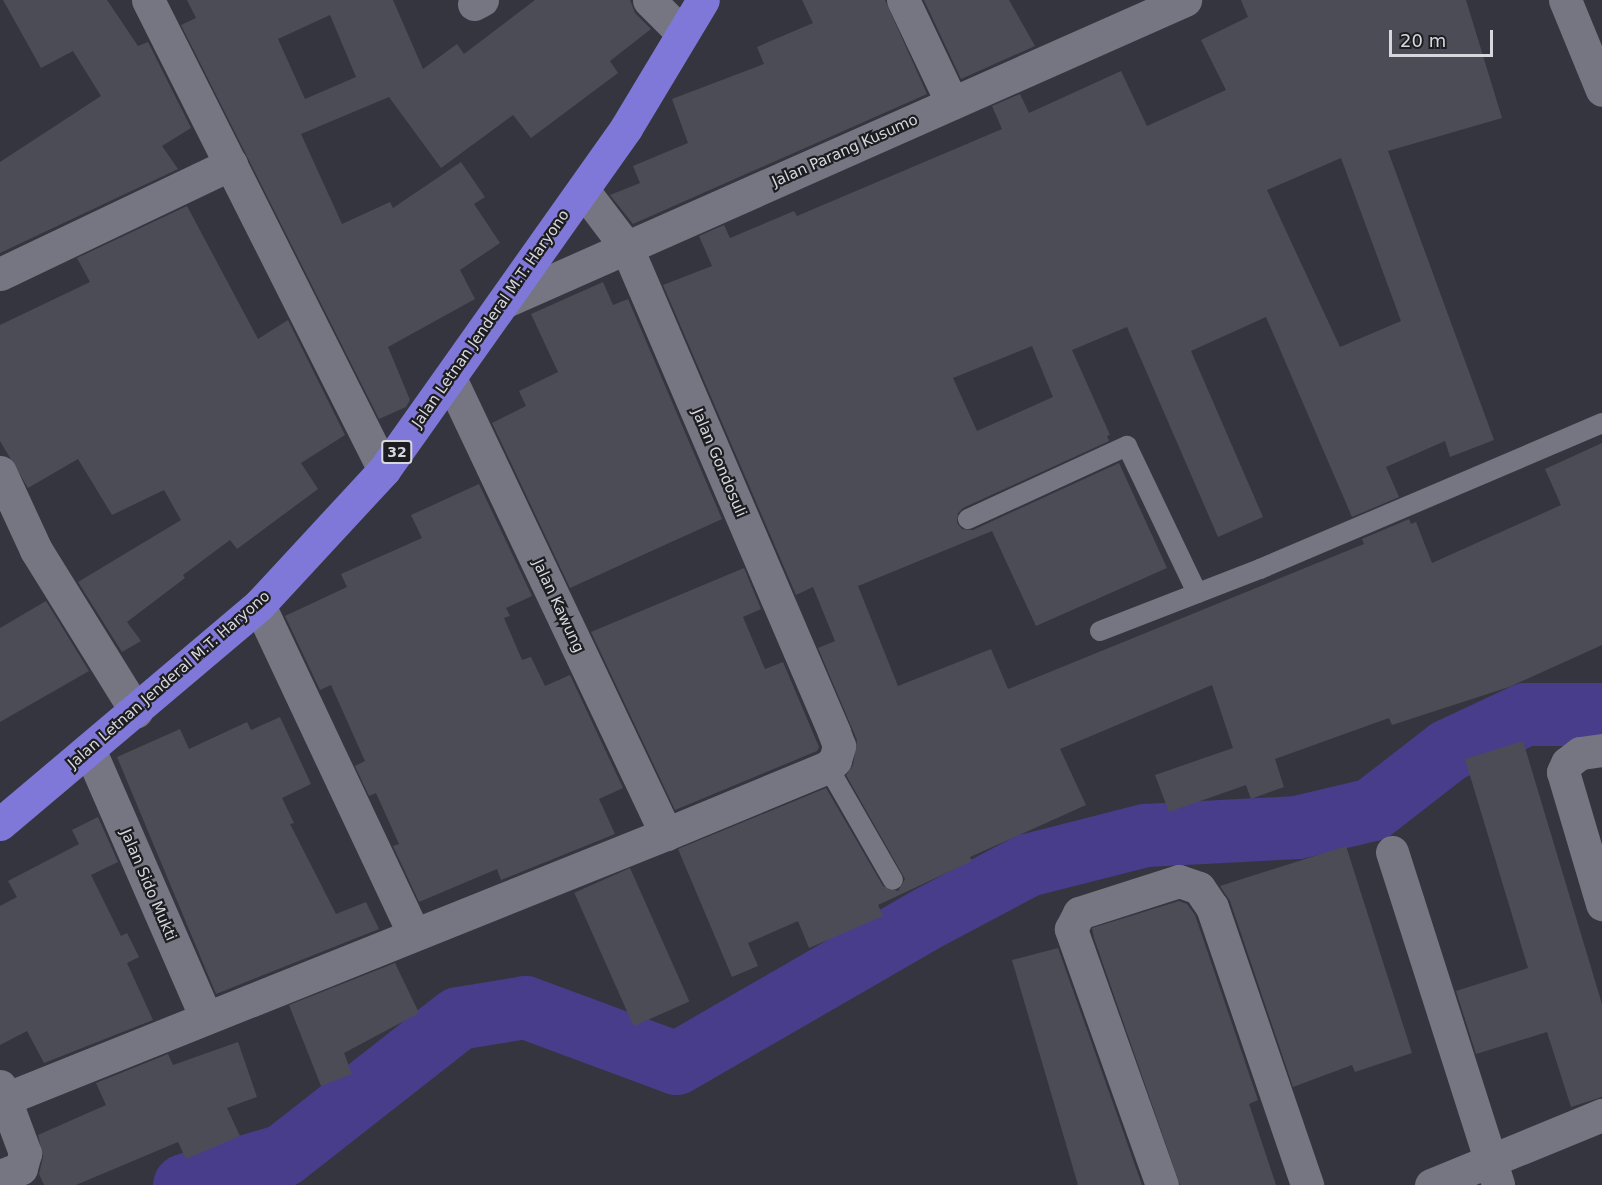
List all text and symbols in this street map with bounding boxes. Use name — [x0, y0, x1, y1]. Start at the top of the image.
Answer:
scale bar — [1392, 18, 1496, 56]
text: 20 m — [1400, 30, 1446, 51]
street label: Jalan Parang Kusumo — [769, 111, 921, 191]
street label: Jalan Letnan Jenderal M.T. Haryono — [409, 207, 573, 431]
street label: Jalan Gondosuli — [688, 406, 750, 520]
road number: 32 — [380, 441, 414, 463]
street label: Jalan Kawung — [529, 557, 587, 655]
street label: Jalan Letnan Jenderal M.T. Haryono — [64, 587, 274, 773]
street label: Jalan Sido Mukti — [116, 826, 180, 944]

